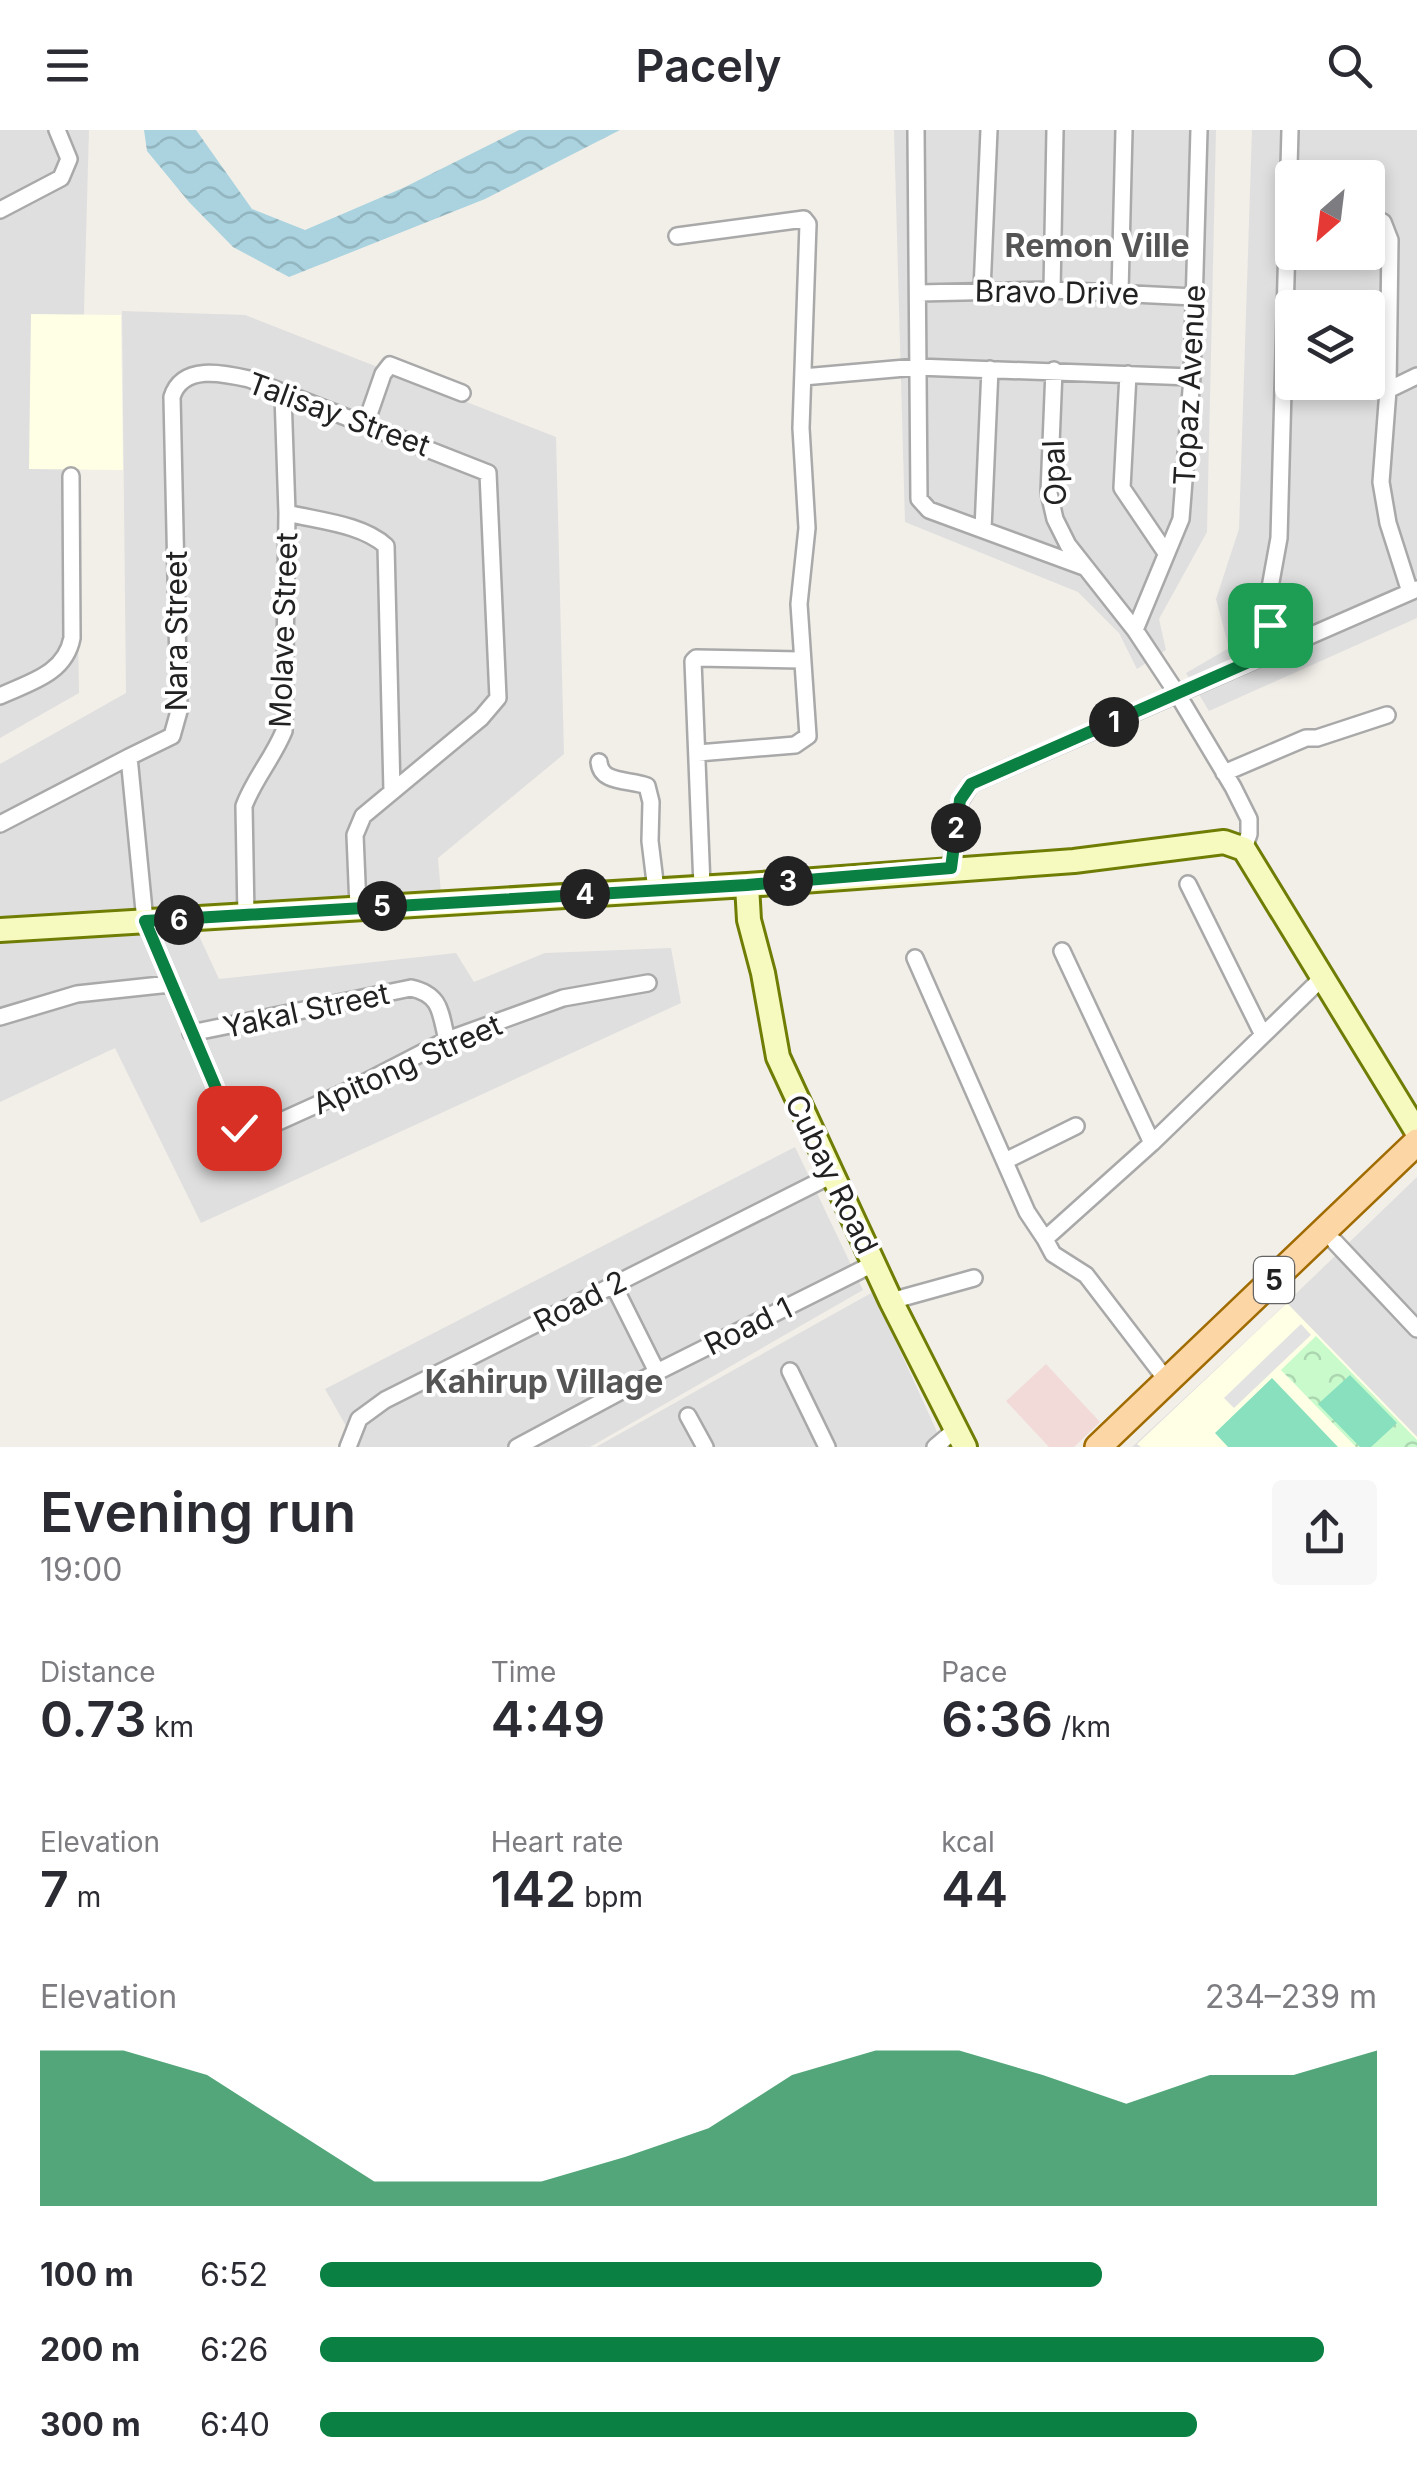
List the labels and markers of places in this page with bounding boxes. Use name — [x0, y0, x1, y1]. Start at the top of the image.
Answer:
pin — [1228, 583, 1313, 668]
pin: 1 — [1089, 697, 1139, 747]
pin: 2 — [931, 803, 981, 853]
pin: 3 — [763, 856, 813, 906]
pin: 4 — [560, 869, 610, 919]
pin: 5 — [357, 881, 407, 931]
pin: 6 — [154, 895, 204, 945]
pin — [197, 1086, 282, 1171]

